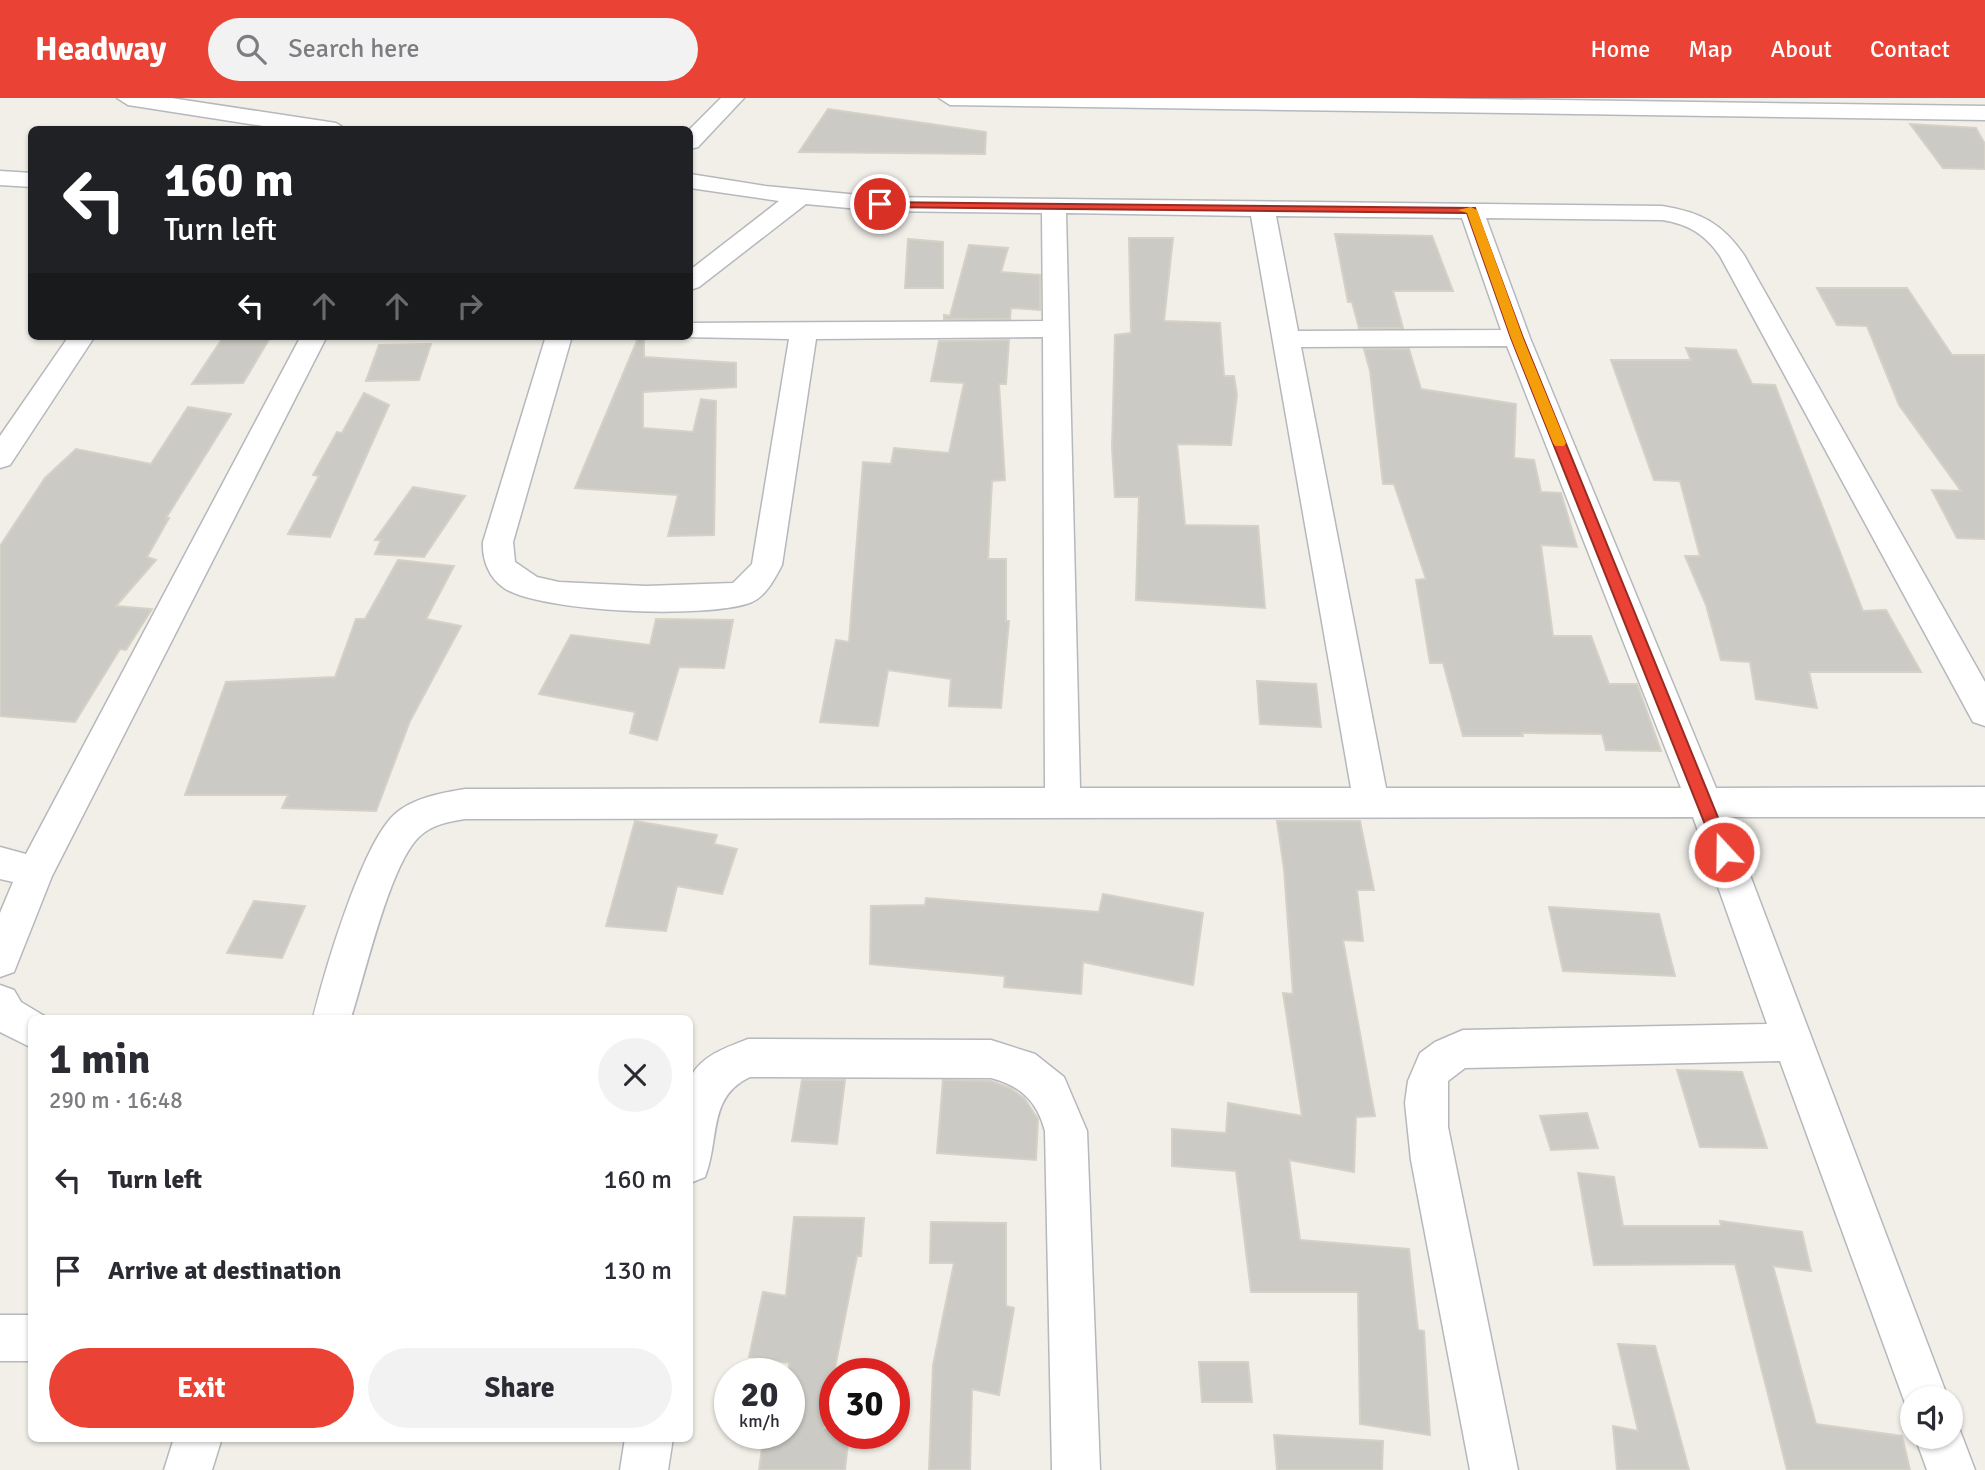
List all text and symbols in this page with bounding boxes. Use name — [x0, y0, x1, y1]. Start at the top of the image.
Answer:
search box — [208, 18, 698, 81]
text: Headway — [35, 29, 166, 70]
icon: search — [232, 30, 270, 68]
text: Search here — [288, 33, 419, 65]
text: Home — [1590, 34, 1650, 64]
text: Map — [1688, 34, 1733, 64]
text: About — [1771, 34, 1832, 64]
text: Contact — [1870, 34, 1950, 64]
text: 160 m — [164, 150, 294, 210]
icon: left — [49, 154, 140, 245]
pin — [850, 174, 910, 234]
icon: arrive — [861, 185, 899, 223]
text: Turn left — [164, 210, 277, 249]
icon: left — [232, 287, 270, 325]
icon: ahead — [305, 287, 343, 325]
icon: ahead — [378, 287, 416, 325]
icon: right — [451, 287, 489, 325]
position arrow — [1687, 815, 1761, 889]
text: 1 min — [49, 1034, 150, 1085]
button: close — [598, 1038, 672, 1112]
text: 290 m · 16:48 — [49, 1086, 183, 1115]
icon: left — [49, 1161, 87, 1199]
text: Turn left — [108, 1164, 202, 1196]
text: 160 m — [603, 1164, 672, 1196]
icon: arrive — [49, 1252, 87, 1290]
text: Arrive at destination — [108, 1255, 341, 1287]
text: 130 m — [603, 1255, 672, 1287]
button: Exit — [49, 1348, 354, 1428]
button: Share — [368, 1348, 672, 1428]
speed limit sign: 30 — [819, 1358, 910, 1449]
text: 20 — [741, 1373, 778, 1416]
map controls — [1900, 1386, 1963, 1449]
button: sound — [1900, 1386, 1963, 1449]
text: km/h — [739, 1410, 780, 1432]

